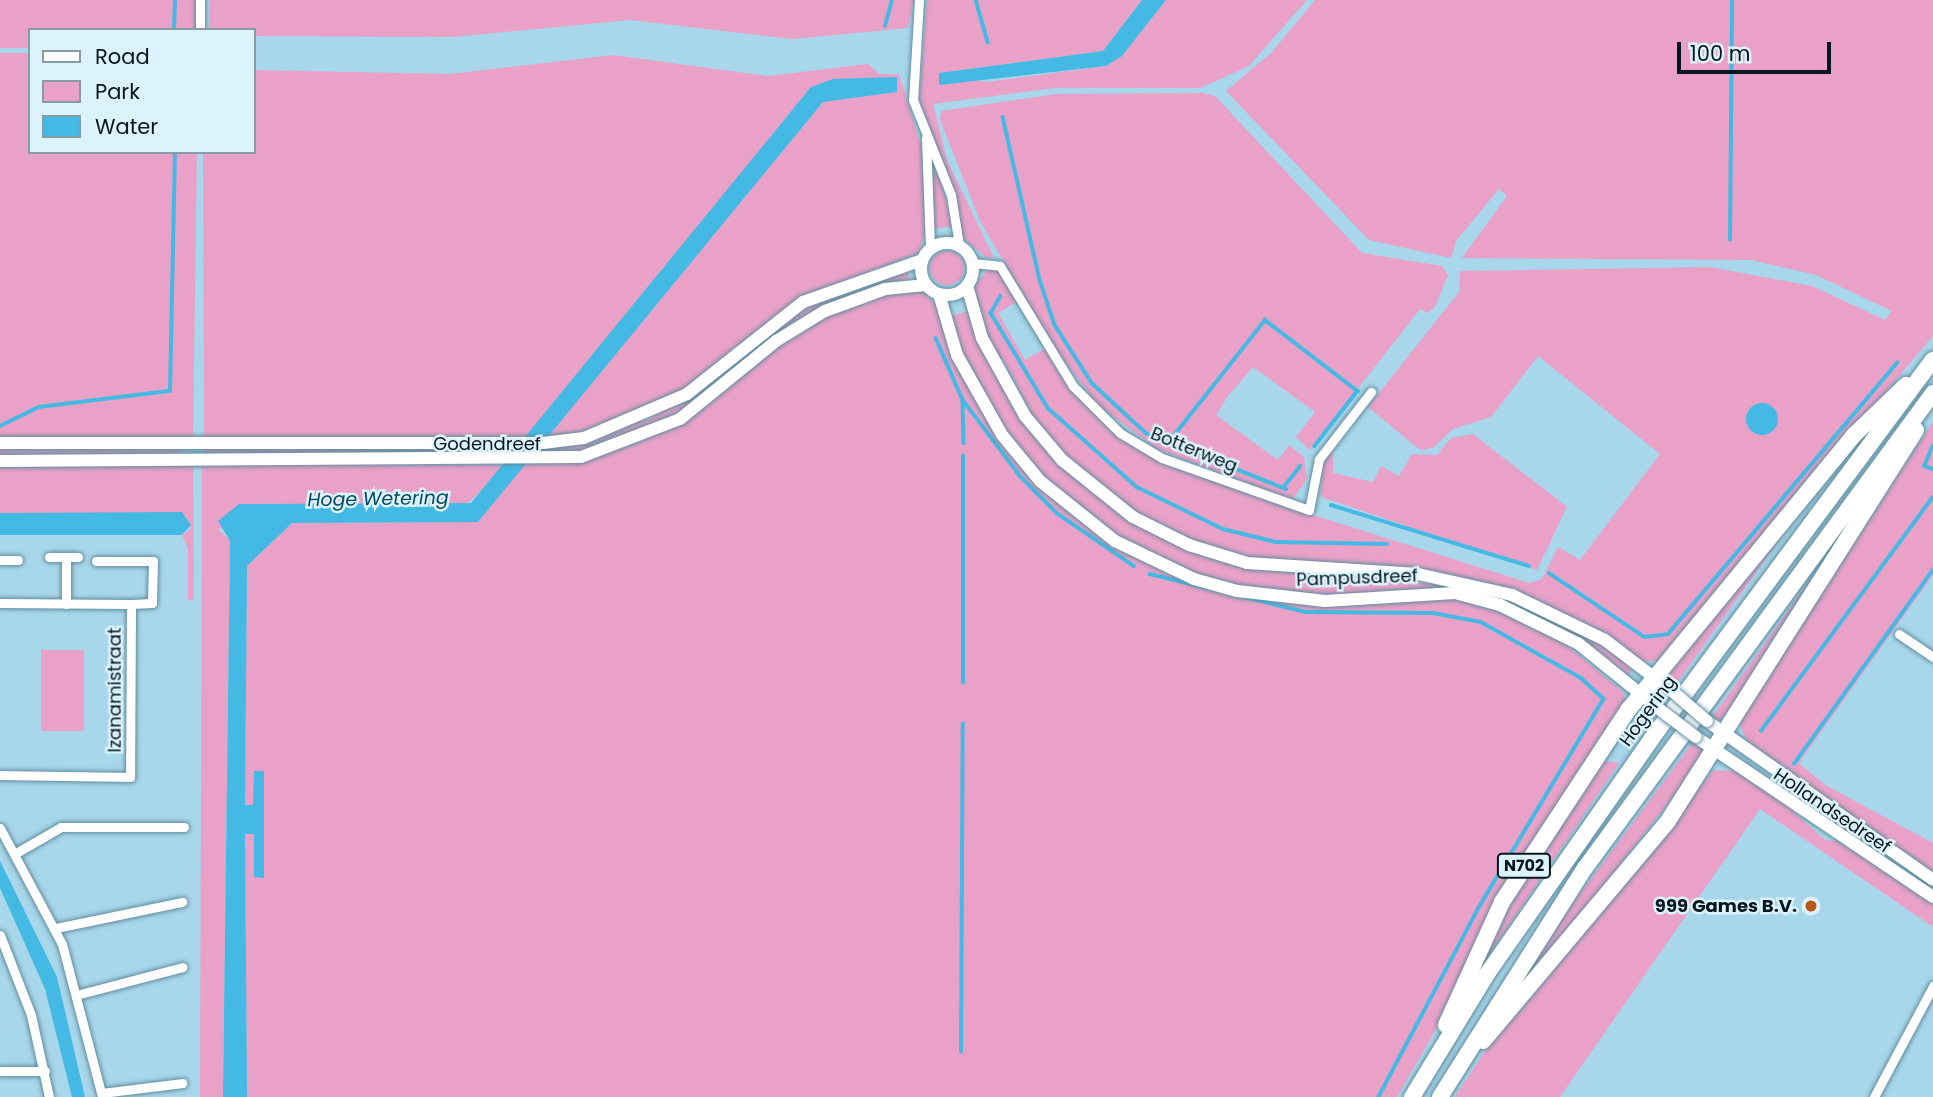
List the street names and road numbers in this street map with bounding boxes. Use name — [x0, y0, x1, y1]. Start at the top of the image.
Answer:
street label: Botterweg — [1147, 423, 1241, 477]
street label: Godendreef — [433, 433, 541, 455]
street label: Pampusdreef — [1296, 565, 1418, 591]
street label: Izanamistraat — [104, 628, 126, 752]
street label: Hogering — [1615, 671, 1681, 751]
street label: Hollandsedreef — [1769, 764, 1895, 858]
road number: N702 — [1496, 853, 1552, 878]

